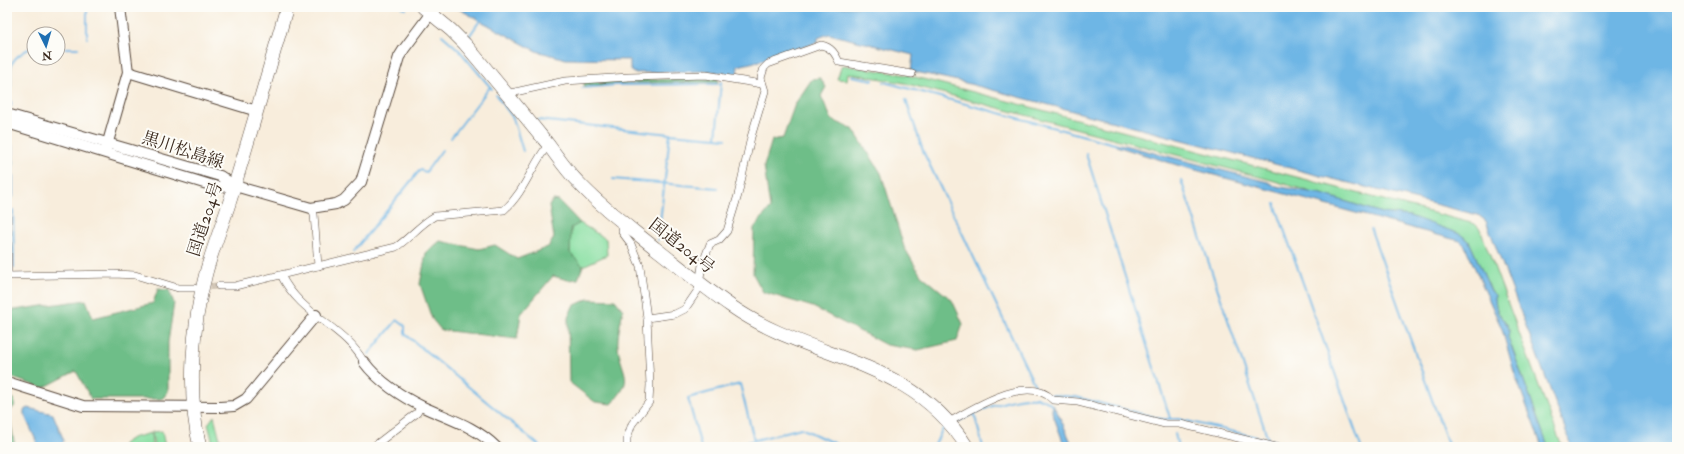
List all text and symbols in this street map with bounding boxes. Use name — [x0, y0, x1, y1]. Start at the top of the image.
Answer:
north arrow — [26, 26, 66, 66]
text: N — [40, 48, 53, 62]
street label: 黒川松島線 — [139, 127, 227, 173]
street label: 国道204号 — [183, 179, 227, 259]
street label: 国道204号 — [645, 214, 719, 278]

